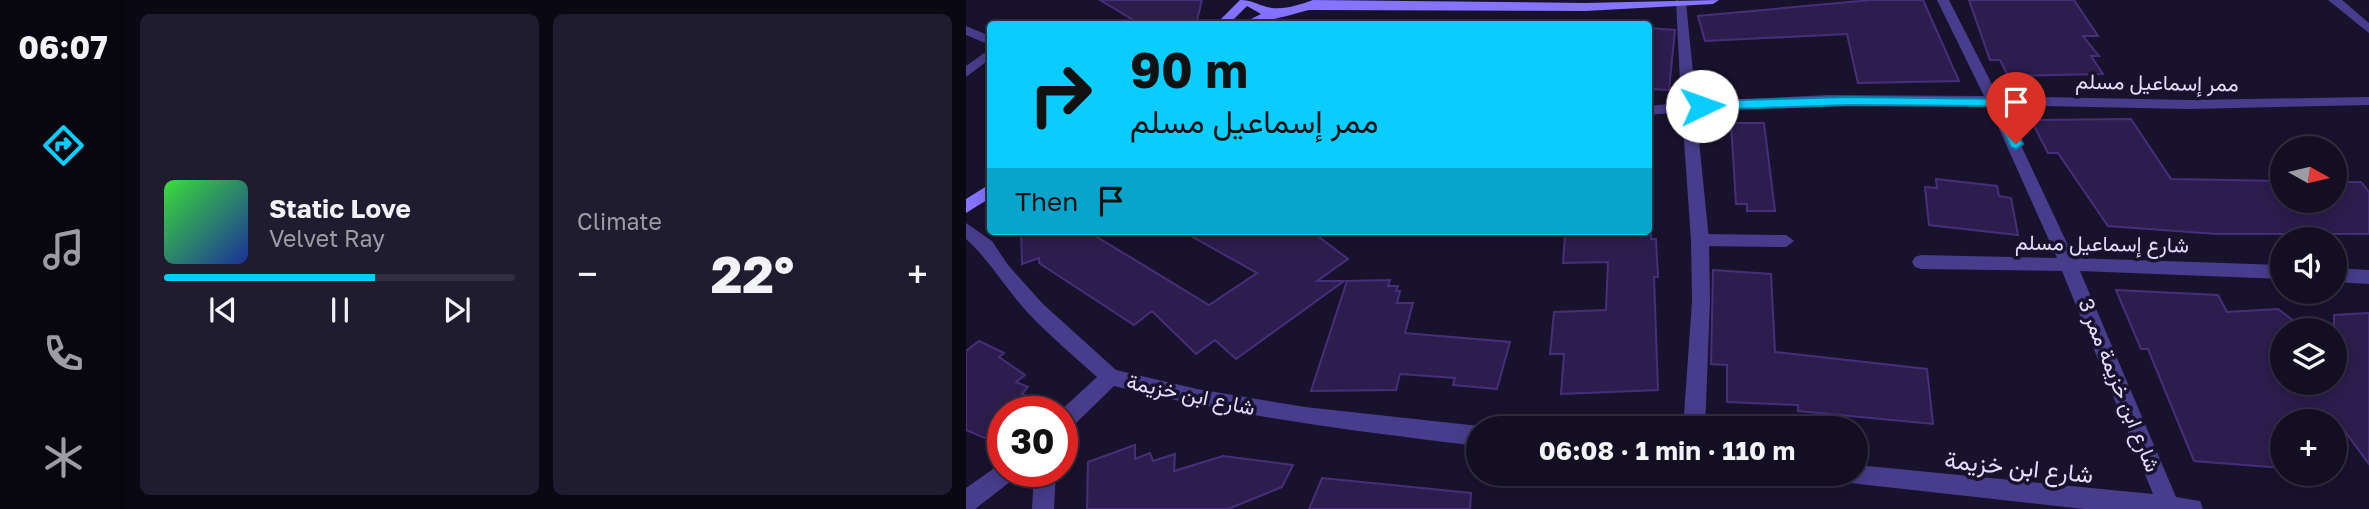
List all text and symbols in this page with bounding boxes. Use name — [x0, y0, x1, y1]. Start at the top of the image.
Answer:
text: 06:07 — [18, 28, 108, 66]
text: 90 m — [1130, 40, 1248, 99]
icon: right — [1015, 49, 1106, 140]
street label: ممر إسماعيل مسلم — [2075, 68, 2239, 98]
position arrow — [1665, 69, 1739, 143]
pin — [1986, 72, 2046, 144]
icon: arrive — [1997, 83, 2035, 121]
text: ممر إسماعيل مسلم — [1130, 102, 1379, 140]
icon: directions — [39, 121, 88, 170]
north arrow — [2270, 136, 2347, 214]
map controls — [2270, 136, 2347, 486]
icon: arrive — [1092, 182, 1130, 220]
text: Then — [1015, 186, 1078, 217]
text: Static Love — [269, 193, 411, 224]
text: Climate — [577, 207, 662, 235]
text: Velvet Ray — [269, 224, 385, 252]
icon: music — [39, 225, 88, 274]
button: sound — [2270, 227, 2347, 304]
street label: شارع إسماعيل مسلم — [2015, 228, 2189, 260]
text: 22° — [711, 242, 794, 304]
text: − — [577, 251, 598, 296]
text: + — [907, 251, 928, 296]
icon: previous — [204, 291, 242, 329]
icon: pause — [321, 291, 359, 329]
icon: next — [438, 291, 476, 329]
street label: شارع ابن خزيمة ممر 3 — [2071, 294, 2167, 476]
button: layers — [2270, 318, 2347, 395]
icon: phone — [39, 329, 88, 378]
street label: شارع ابن خزيمة — [1124, 368, 1258, 422]
speed limit sign: 30 — [987, 396, 1078, 487]
button: + — [2270, 409, 2347, 486]
icon: climate — [39, 433, 88, 482]
text: 06:08 · 1 min · 110 m — [1539, 435, 1795, 466]
street label: شارع ابن خزيمة — [1943, 444, 2095, 491]

